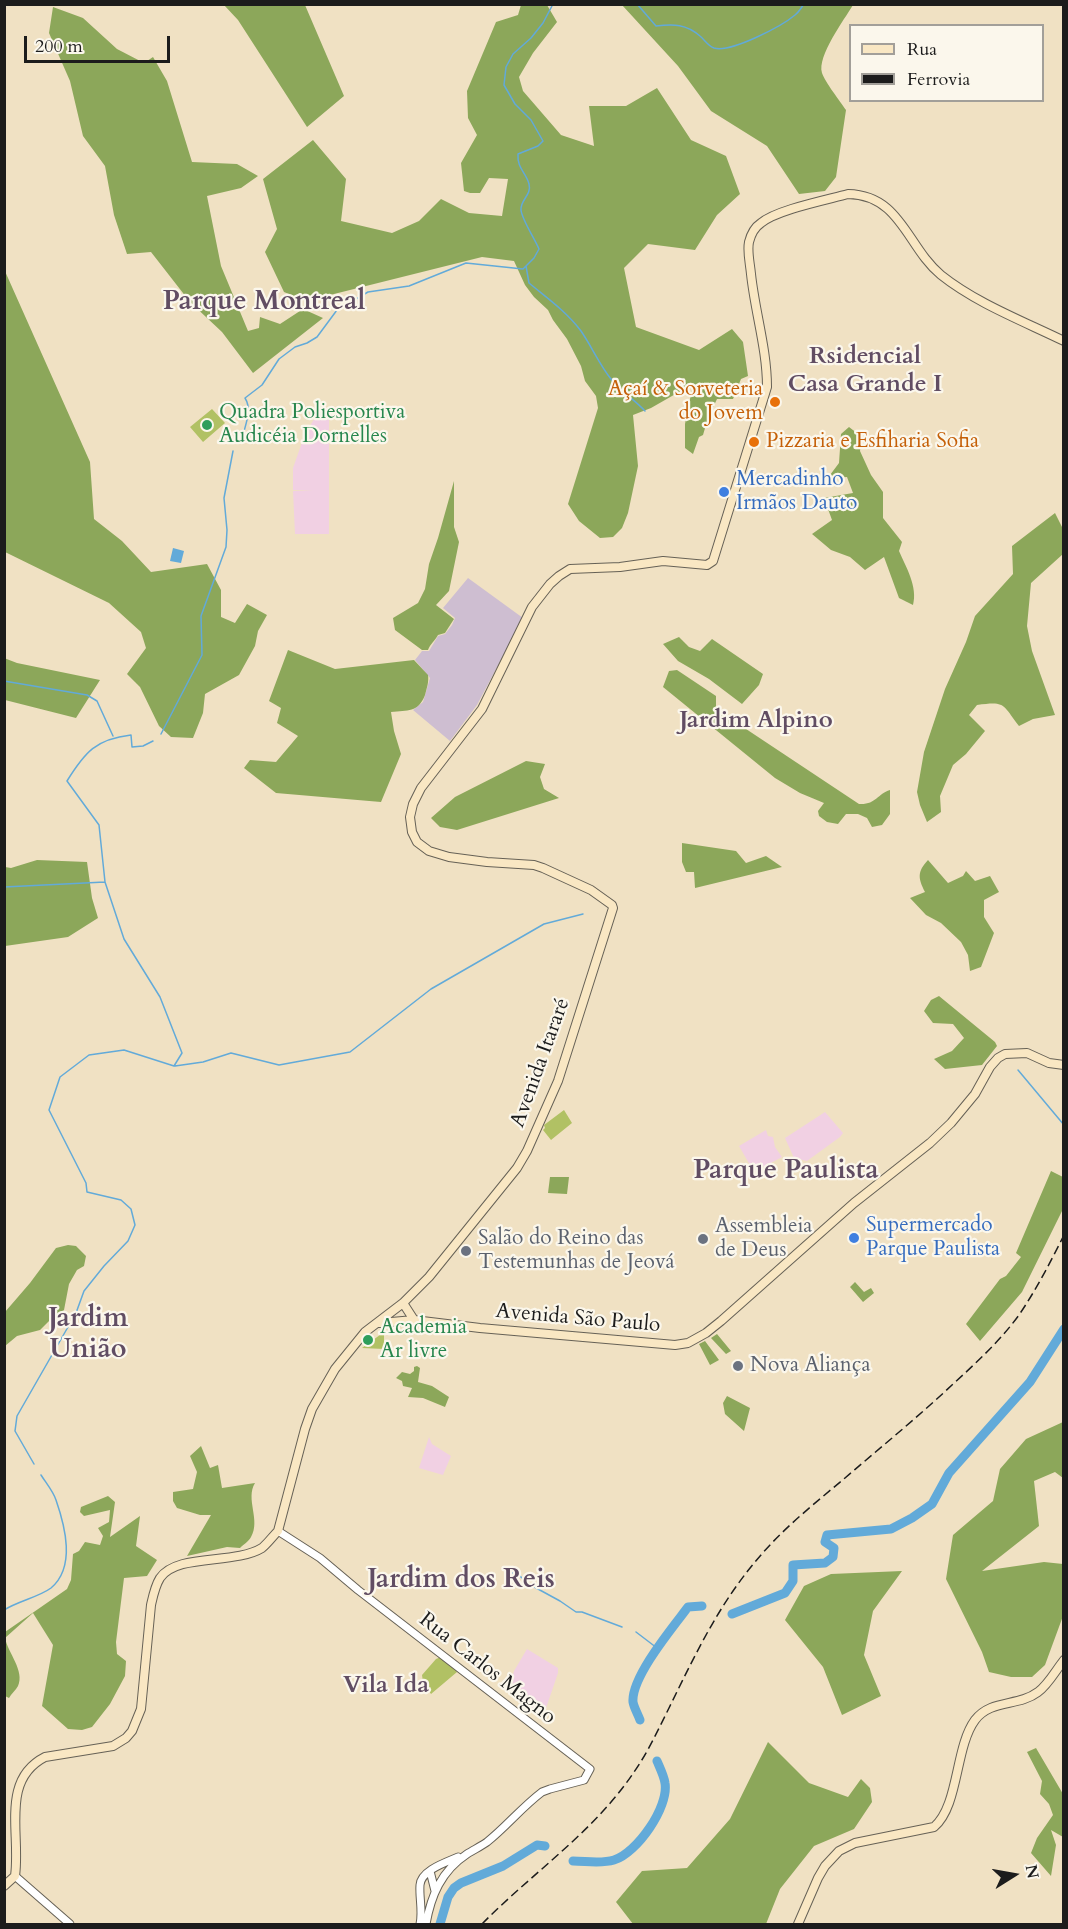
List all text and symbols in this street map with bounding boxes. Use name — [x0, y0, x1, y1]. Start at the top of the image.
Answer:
scale bar — [27, 24, 172, 62]
legend — [849, 24, 1044, 102]
text: 200 m — [35, 34, 83, 59]
text: Rua — [907, 37, 937, 62]
text: Ferrovia — [907, 67, 970, 92]
district label: Parque Montreal — [163, 287, 365, 319]
district label: Rsidencial Casa Grande I — [788, 343, 942, 399]
place label: Açaí & Sorveteria do Jovem — [608, 377, 763, 427]
marker: Açaí & Sorveteria do Jovem — [768, 395, 782, 409]
place label: Quadra Poliesportiva Audicéia Dornelles — [219, 400, 405, 450]
marker: Quadra Poliesportiva Audicéia Dornelles — [200, 418, 214, 432]
place label: Pizzaria e Esfiharia Sofia — [766, 429, 979, 455]
marker: Pizzaria e Esfiharia Sofia — [747, 435, 761, 449]
place label: Mercadinho Irmãos Dauto — [736, 467, 857, 517]
marker: Mercadinho Irmãos Dauto — [717, 485, 731, 499]
district label: Jardim Alpino — [679, 707, 833, 735]
street label: Avenida Itararé — [506, 995, 576, 1131]
district label: Parque Paulista — [693, 1156, 879, 1188]
place label: Supermercado Parque Paulista — [866, 1213, 1000, 1263]
place label: Assembleia de Deus — [715, 1214, 812, 1264]
place label: Salão do Reino das Testemunhas de Jeová — [478, 1226, 675, 1276]
marker: Supermercado Parque Paulista — [847, 1231, 861, 1245]
marker: Assembleia de Deus — [696, 1232, 710, 1246]
marker: Salão do Reino das Testemunhas de Jeová — [459, 1244, 473, 1258]
street label: Avenida São Paulo — [495, 1299, 661, 1339]
district label: Jardim União — [48, 1304, 128, 1367]
place label: Academia Ar livre — [380, 1315, 467, 1365]
marker: Academia Ar livre — [361, 1333, 375, 1347]
place label: Nova Aliança — [750, 1353, 870, 1379]
marker: Nova Aliança — [731, 1359, 745, 1373]
district label: Jardim dos Reis — [367, 1565, 555, 1597]
street label: Rua Carlos Magno — [414, 1608, 560, 1730]
district label: Vila Ida — [343, 1672, 429, 1700]
north arrow — [984, 1845, 1044, 1905]
text: N — [1020, 1863, 1044, 1880]

